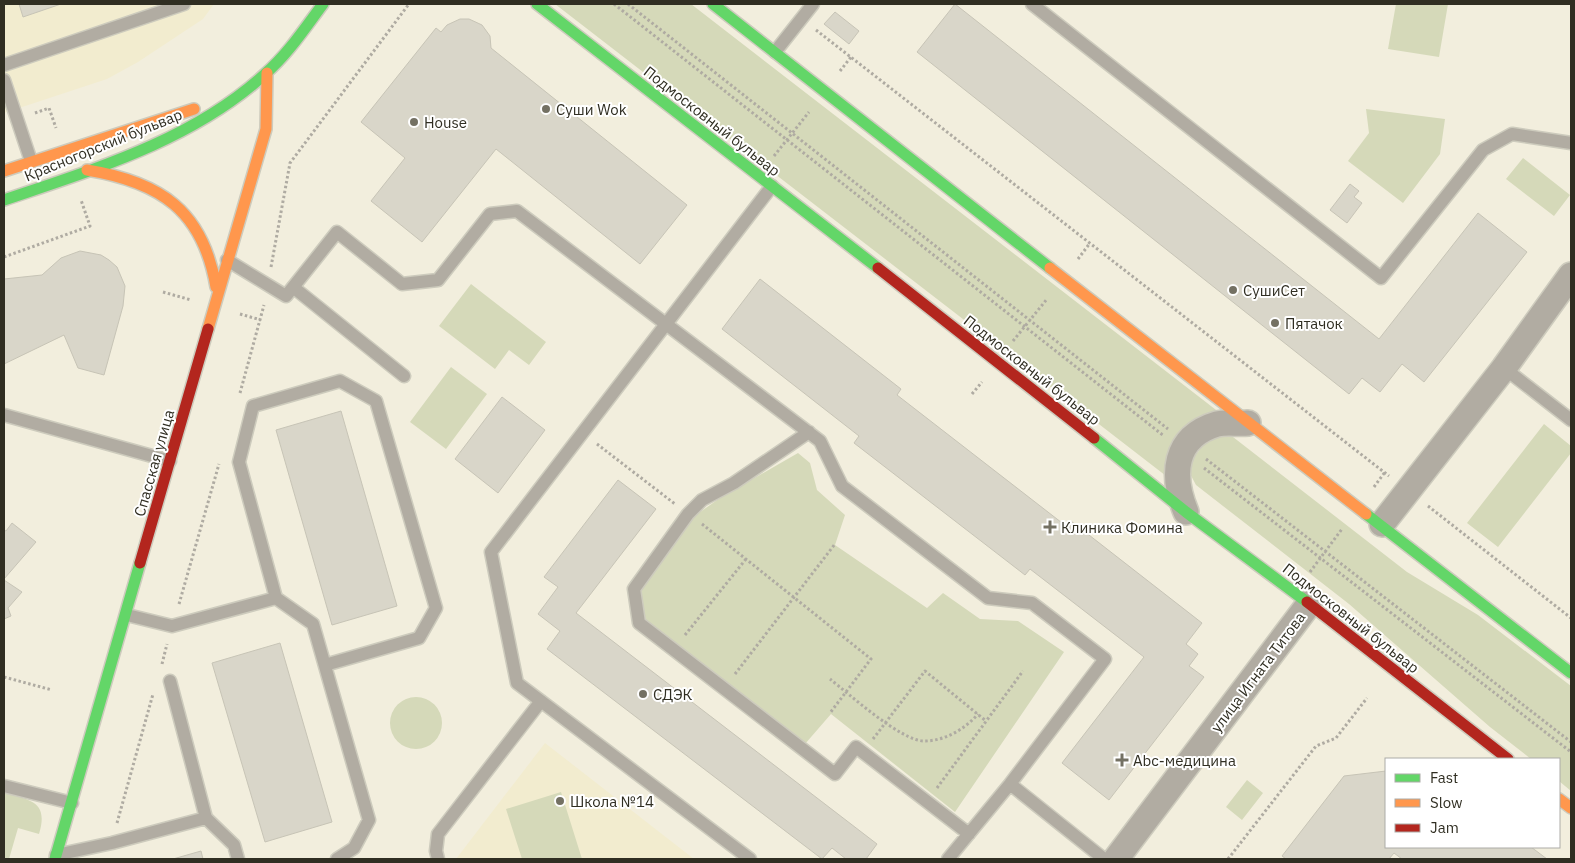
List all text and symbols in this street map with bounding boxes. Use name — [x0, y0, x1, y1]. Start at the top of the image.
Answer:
street label: Подмосковный бульвар — [640, 62, 784, 180]
place label: Суши Wok — [556, 100, 627, 119]
marker: Суши Wok — [540, 103, 552, 115]
street label: Красногорский бульвар — [21, 105, 185, 185]
place label: House — [424, 113, 467, 132]
marker: House — [408, 116, 420, 128]
place label: СушиСет — [1243, 281, 1305, 300]
marker: СушиСет — [1227, 284, 1239, 296]
street label: Подмосковный бульвар — [960, 311, 1104, 429]
place label: Пятачок — [1285, 314, 1343, 333]
marker: Пятачок — [1269, 317, 1281, 329]
street label: Спасская улица — [130, 407, 178, 519]
place label: Клиника Фомина — [1061, 518, 1183, 537]
marker: Клиника Фомина — [1043, 520, 1057, 534]
street label: Подмосковный бульвар — [1279, 559, 1423, 677]
street label: улица Игната Титова — [1207, 608, 1309, 736]
place label: СДЭК — [653, 685, 693, 704]
marker: СДЭК — [637, 688, 649, 700]
place label: Abc-медицина — [1133, 751, 1236, 770]
marker: Abc-медицина — [1115, 753, 1129, 767]
legend — [1385, 758, 1560, 848]
text: Fast — [1430, 768, 1458, 787]
place label: Школа №14 — [570, 792, 654, 811]
text: Slow — [1430, 793, 1463, 812]
marker: Школа №14 — [554, 795, 566, 807]
text: Jam — [1430, 818, 1459, 837]

